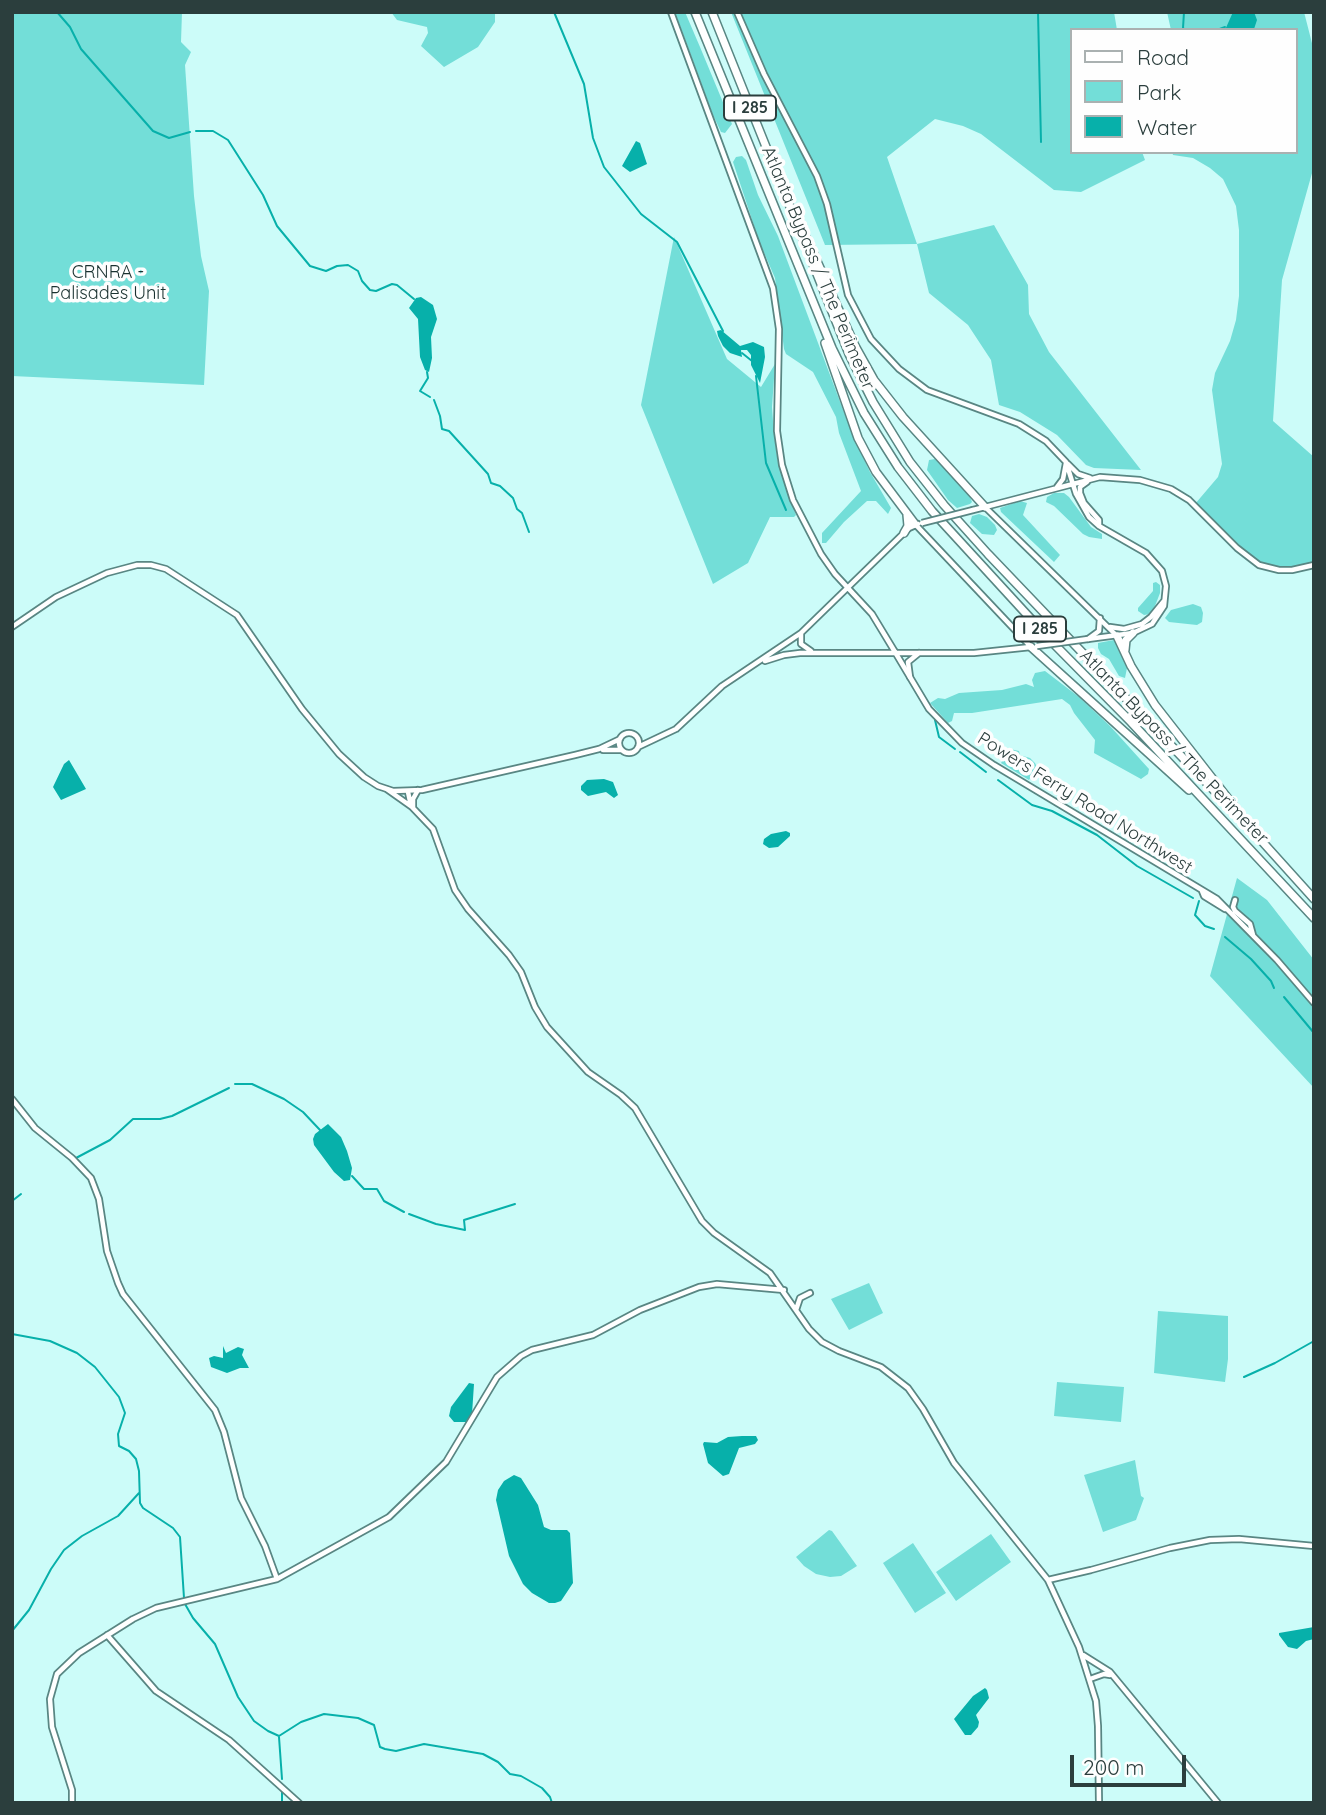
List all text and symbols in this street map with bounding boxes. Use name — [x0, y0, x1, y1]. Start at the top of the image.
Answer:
legend — [1070, 28, 1298, 154]
text: Road — [1137, 44, 1189, 70]
text: Park — [1137, 79, 1181, 105]
road number: I 285 — [724, 96, 776, 120]
text: Water — [1137, 114, 1197, 140]
street label: Atlanta Bypass / The Perimeter — [757, 143, 879, 393]
park label: CRNRA - Palisades Unit — [50, 262, 166, 304]
road number: I 285 — [1014, 616, 1066, 642]
street label: Atlanta Bypass / The Perimeter — [1075, 645, 1273, 849]
street label: Powers Ferry Road Northwest — [973, 728, 1197, 878]
scale bar — [1074, 1742, 1190, 1786]
text: 200 m — [1083, 1754, 1145, 1780]

